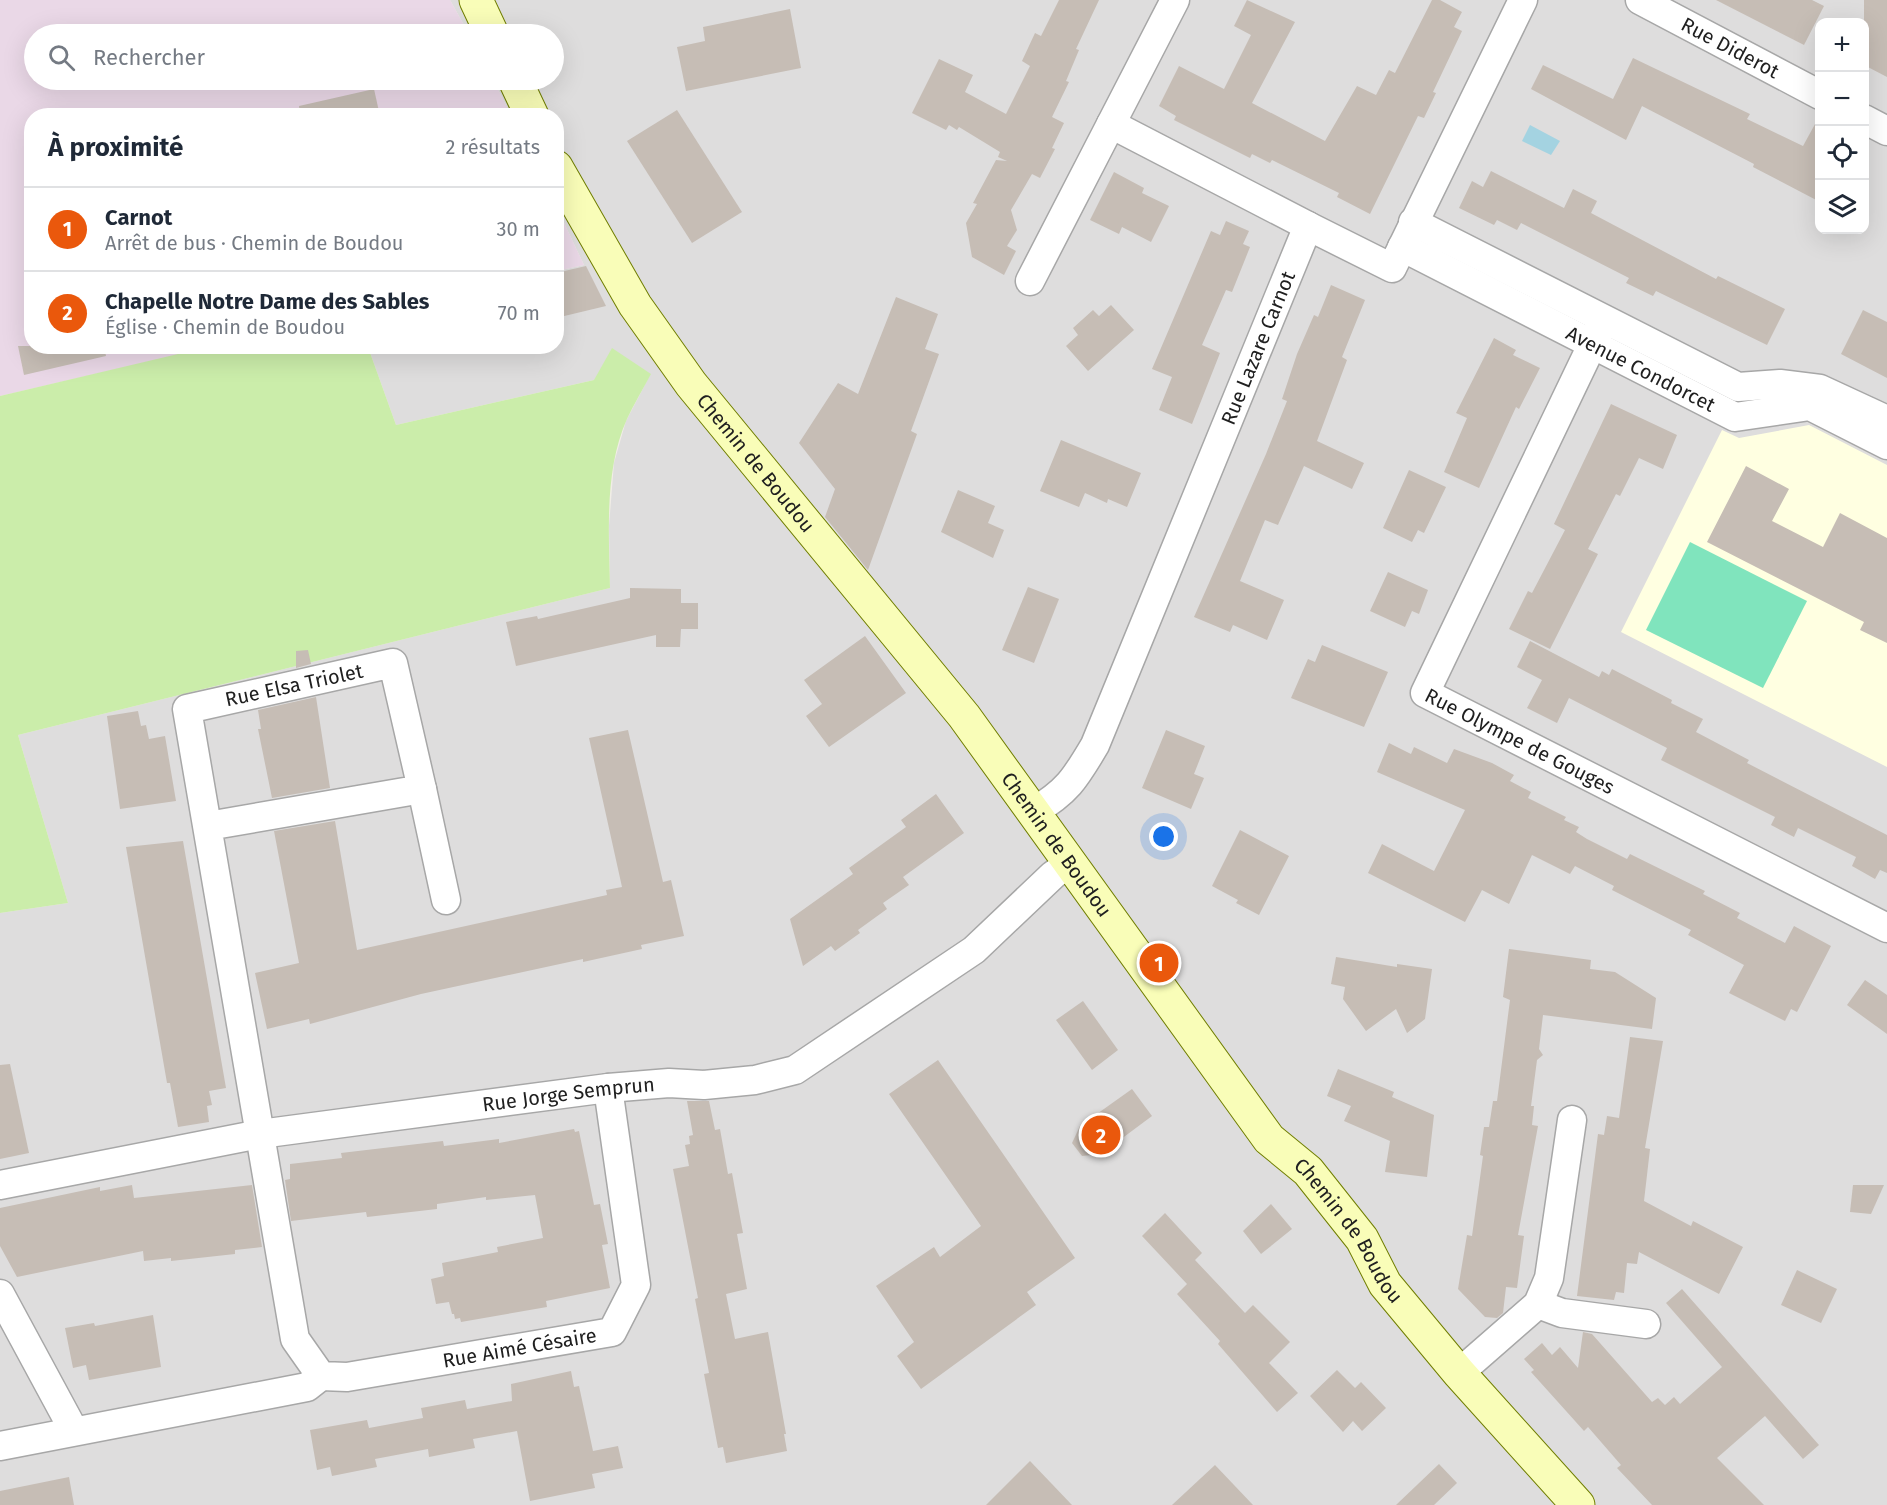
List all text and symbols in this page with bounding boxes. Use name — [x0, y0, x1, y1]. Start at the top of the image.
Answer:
street label: Rue Diderot — [1677, 12, 1784, 84]
map controls — [1815, 18, 1869, 234]
button: + — [1815, 18, 1869, 72]
search box — [24, 24, 564, 90]
icon: search — [45, 41, 78, 74]
text: Rechercher — [93, 44, 205, 71]
button: − — [1815, 72, 1869, 126]
button: locate — [1815, 126, 1869, 180]
text: À proximité — [48, 132, 183, 163]
text: 2 résultats — [445, 135, 540, 159]
button: layers — [1815, 180, 1869, 234]
text: Carnot — [105, 204, 172, 231]
text: 1 — [63, 217, 72, 241]
text: 30 m — [496, 217, 540, 241]
text: Arrêt de bus · Chemin de Boudou — [105, 231, 403, 255]
street label: Rue Lazare Carnot — [1216, 267, 1300, 428]
text: Chapelle Notre Dame des Sables — [105, 288, 429, 315]
text: 2 — [62, 301, 73, 325]
text: 70 m — [498, 301, 540, 325]
text: Église · Chemin de Boudou — [105, 315, 345, 339]
street label: Avenue Condorcet — [1562, 321, 1720, 417]
street label: Chemin de Boudou — [692, 389, 820, 537]
street label: Rue Elsa Triolet — [223, 659, 366, 711]
street label: Rue Olympe de Gouges — [1421, 683, 1618, 799]
street label: Chemin de Boudou — [996, 767, 1117, 921]
your location — [1149, 822, 1178, 851]
pin: 1 — [1140, 940, 1178, 986]
street label: Rue Jorge Semprun — [481, 1072, 656, 1117]
pin: 2 — [1082, 1112, 1120, 1158]
street label: Chemin de Boudou — [1290, 1153, 1408, 1308]
street label: Rue Aimé Césaire — [441, 1323, 598, 1373]

